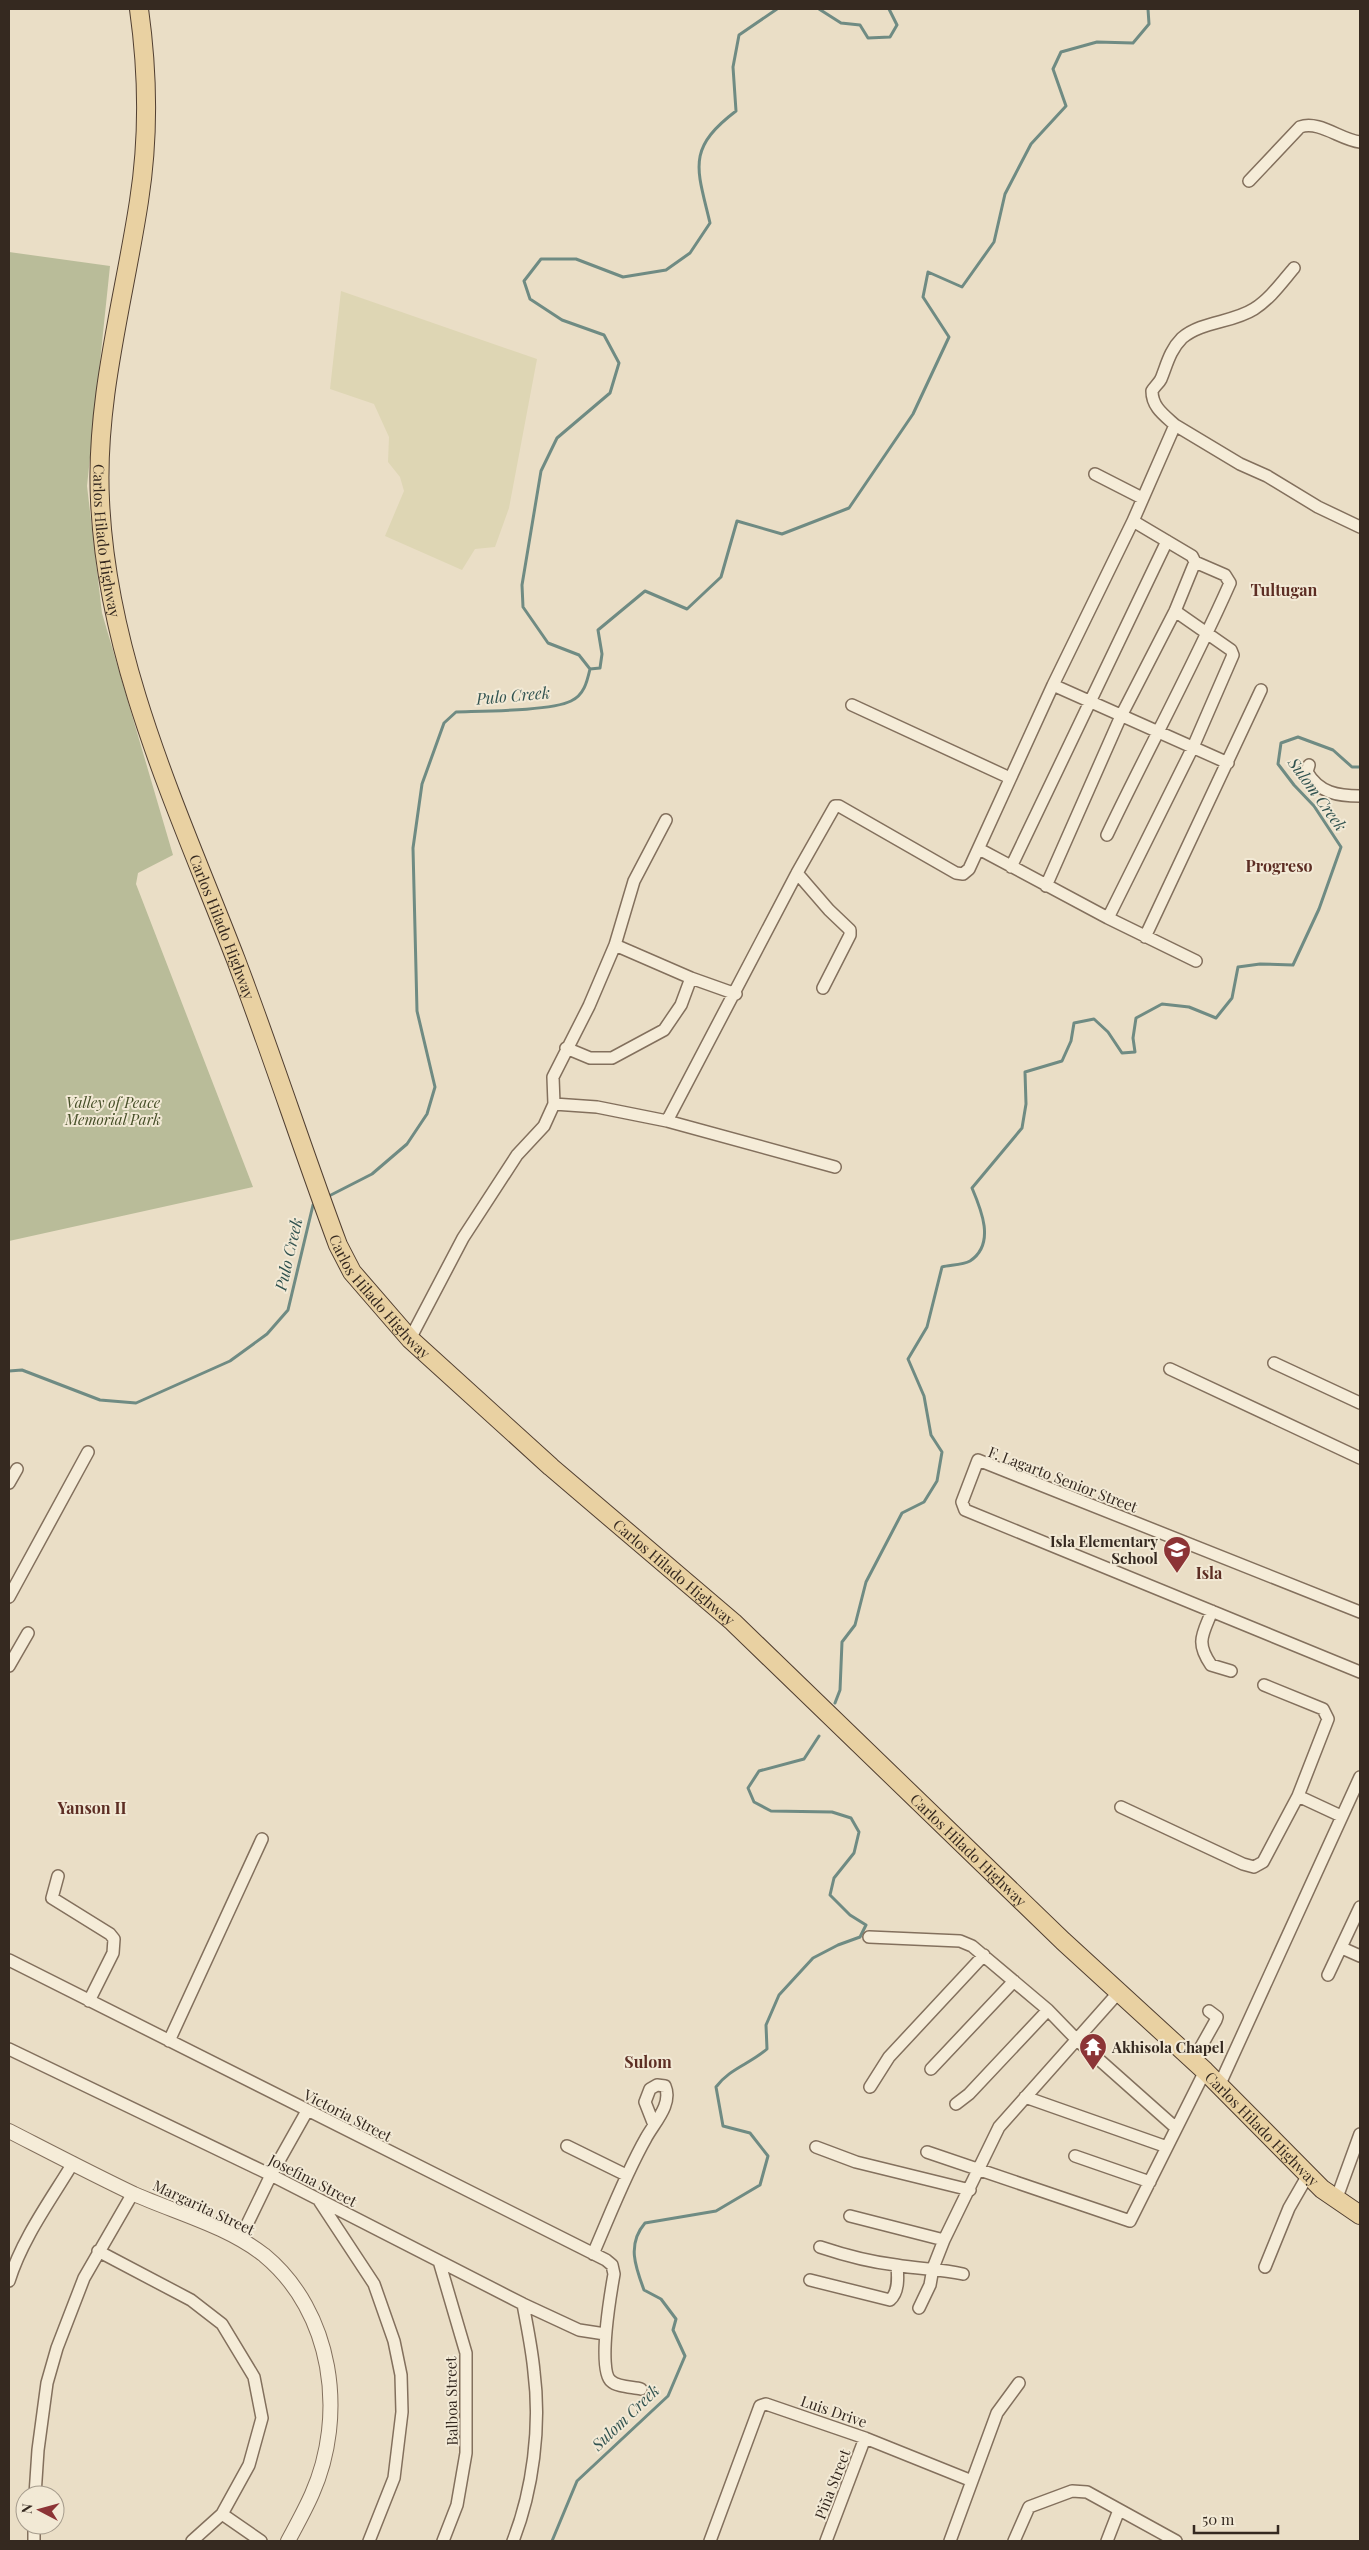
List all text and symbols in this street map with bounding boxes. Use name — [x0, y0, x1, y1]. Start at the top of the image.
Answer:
street label: Carlos Hilado Highway — [89, 464, 126, 619]
district label: Tultugan — [1251, 579, 1318, 600]
water label: Pulo Creek — [474, 681, 551, 709]
water label: Sulom Creek — [1284, 752, 1352, 835]
street label: Carlos Hilado Highway — [185, 851, 260, 1002]
district label: Progreso — [1245, 855, 1313, 876]
park label: Valley of Peace Memorial Park — [64, 1092, 161, 1129]
water label: Pulo Creek — [269, 1216, 307, 1293]
street label: Carlos Hilado Highway — [325, 1231, 435, 1363]
street label: F. Lagarto Senior Street — [986, 1441, 1141, 1517]
street label: Carlos Hilado Highway — [609, 1514, 740, 1630]
place label: Isla Elementary School — [1050, 1531, 1158, 1568]
school or university icon: Isla Elementary School — [1162, 1535, 1192, 1574]
district label: Isla — [1196, 1562, 1223, 1583]
street label: Carlos Hilado Highway — [906, 1789, 1031, 1911]
district label: Yanson II — [57, 1797, 126, 1818]
temple icon: Akhisola Chapel — [1078, 2032, 1108, 2071]
place label: Akhisola Chapel — [1111, 2037, 1224, 2057]
district label: Sulom — [624, 2051, 672, 2072]
street label: Carlos Hilado Highway — [1201, 2067, 1324, 2191]
street label: Victoria Street — [300, 2084, 396, 2146]
street label: Josefina Street — [264, 2149, 361, 2211]
street label: Margarita Street — [150, 2175, 259, 2240]
street label: Balboa Street — [440, 2356, 462, 2446]
water label: Sulom Creek — [586, 2379, 663, 2455]
street label: Luis Drive — [798, 2390, 870, 2432]
street label: Piña Street — [810, 2446, 855, 2522]
north arrow — [15, 2485, 65, 2535]
scale bar — [1194, 2502, 1278, 2534]
text: N — [17, 2503, 37, 2515]
text: 50 m — [1202, 2509, 1235, 2529]

